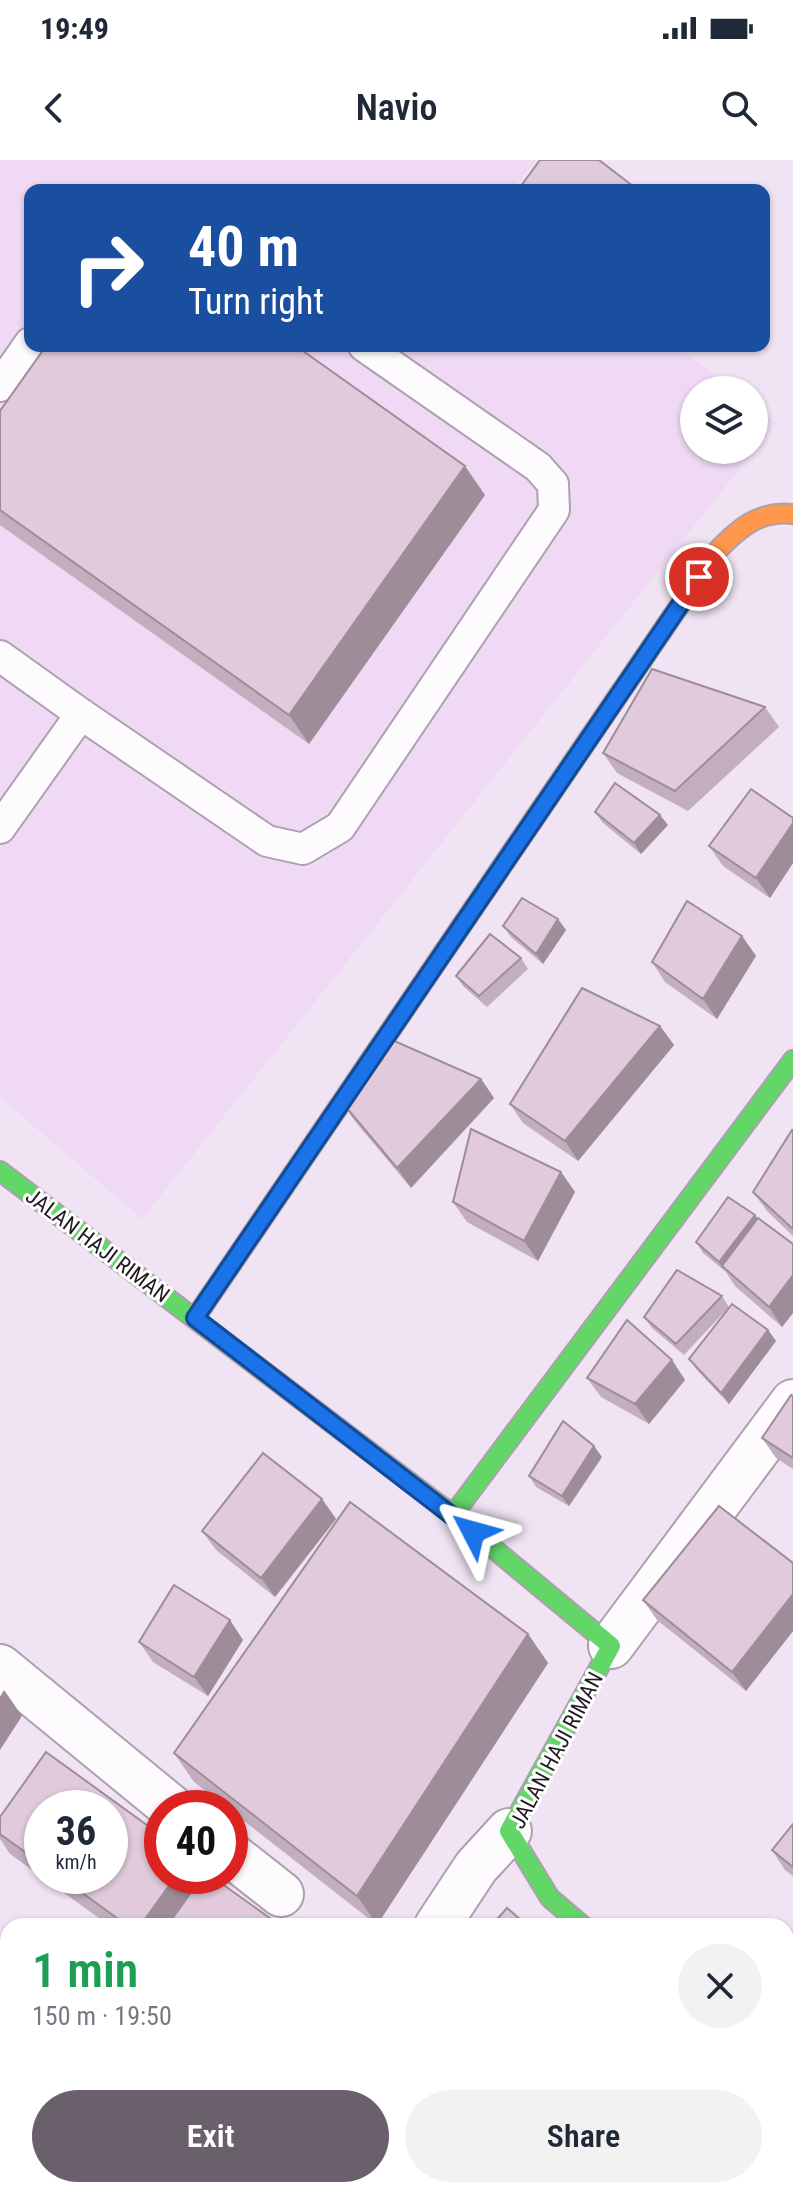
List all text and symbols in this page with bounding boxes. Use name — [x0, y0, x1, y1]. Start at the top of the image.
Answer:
text: 19:49 — [40, 11, 109, 46]
icon: back — [32, 86, 76, 130]
icon: search — [717, 86, 761, 130]
text: Navio — [356, 87, 437, 129]
text: 40 m — [188, 214, 299, 280]
icon: right — [56, 216, 160, 320]
text: Turn right — [188, 281, 324, 323]
map controls — [680, 376, 768, 464]
button: layers — [680, 376, 768, 464]
pin — [665, 543, 733, 611]
icon: arrive — [677, 555, 721, 599]
street label: JALAN HAJI RIMAN — [21, 1183, 174, 1307]
position arrow — [431, 1490, 515, 1574]
street label: JALAN HAJI RIMAN — [505, 1668, 608, 1833]
speed limit sign: 40 — [144, 1790, 248, 1894]
text: 36 — [56, 1808, 96, 1855]
text: km/h — [55, 1850, 97, 1874]
text: 1 min — [32, 1942, 138, 1999]
button: close — [678, 1944, 762, 2028]
text: 150 m · 19:50 — [32, 2001, 172, 2031]
button: Exit — [32, 2090, 389, 2182]
button: Share — [405, 2090, 762, 2182]

